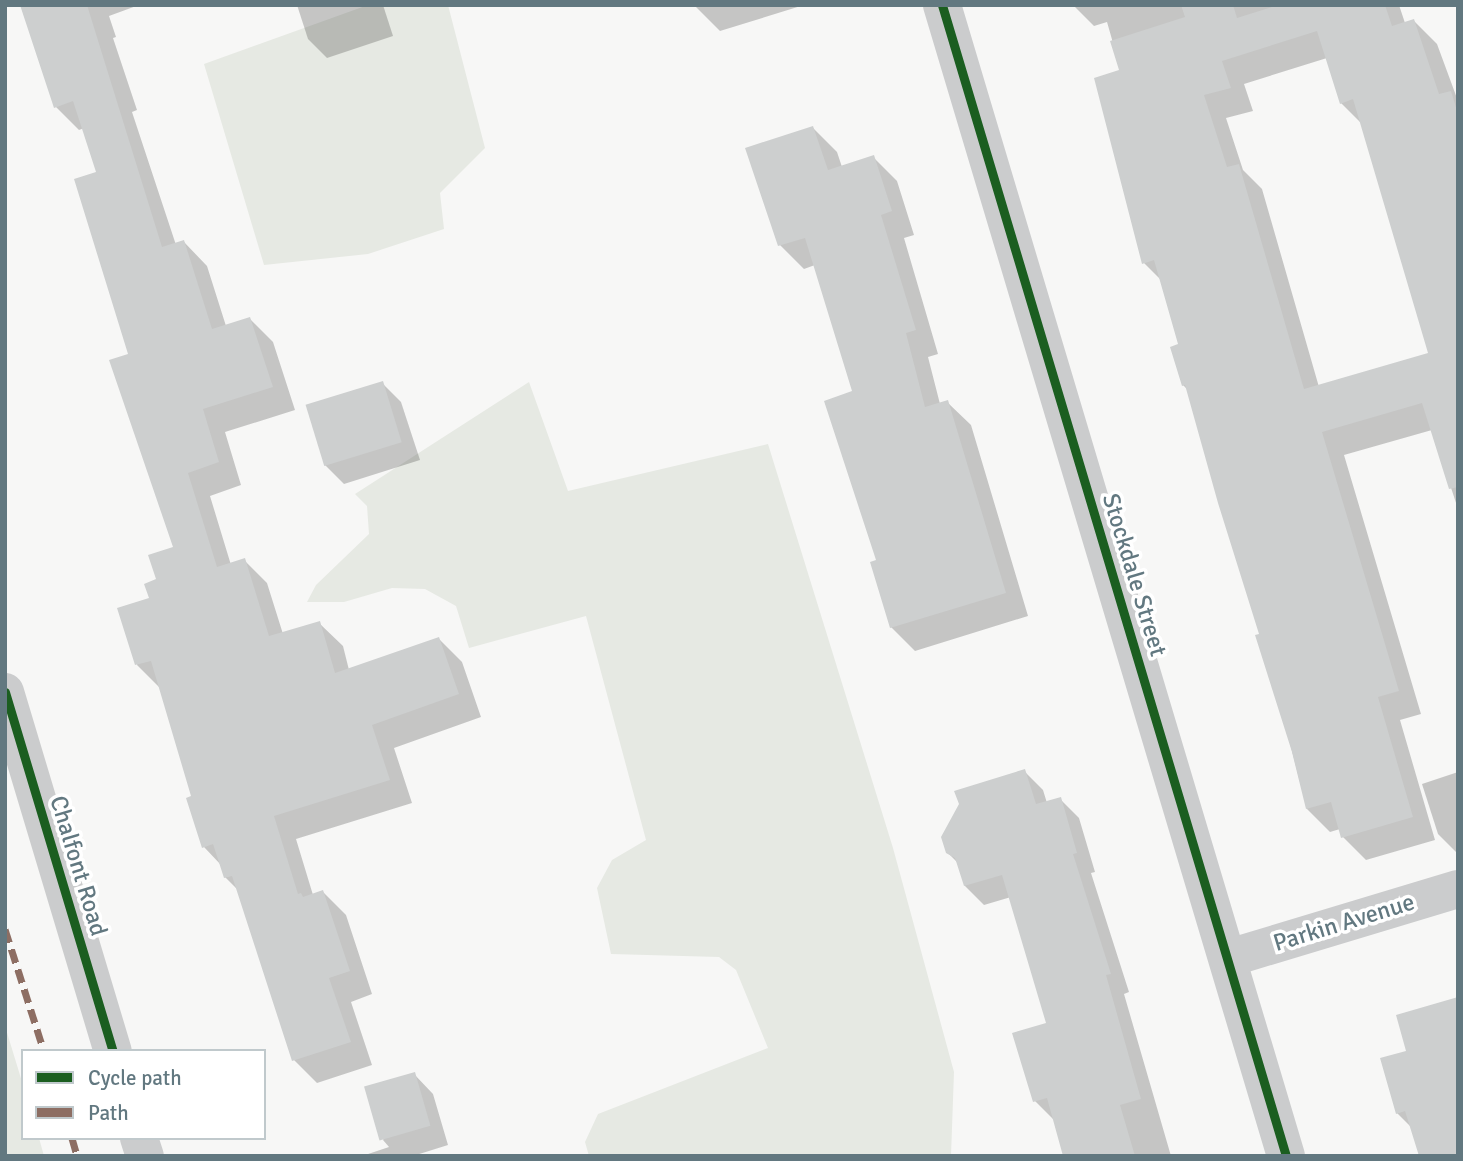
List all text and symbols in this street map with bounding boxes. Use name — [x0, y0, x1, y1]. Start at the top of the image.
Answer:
street label: Stockdale Street — [1096, 490, 1172, 660]
street label: Chalfont Road — [43, 792, 113, 940]
street label: Parkin Avenue — [1270, 888, 1418, 958]
legend — [21, 1049, 266, 1140]
text: Cycle path — [88, 1065, 182, 1091]
text: Path — [88, 1100, 129, 1126]

